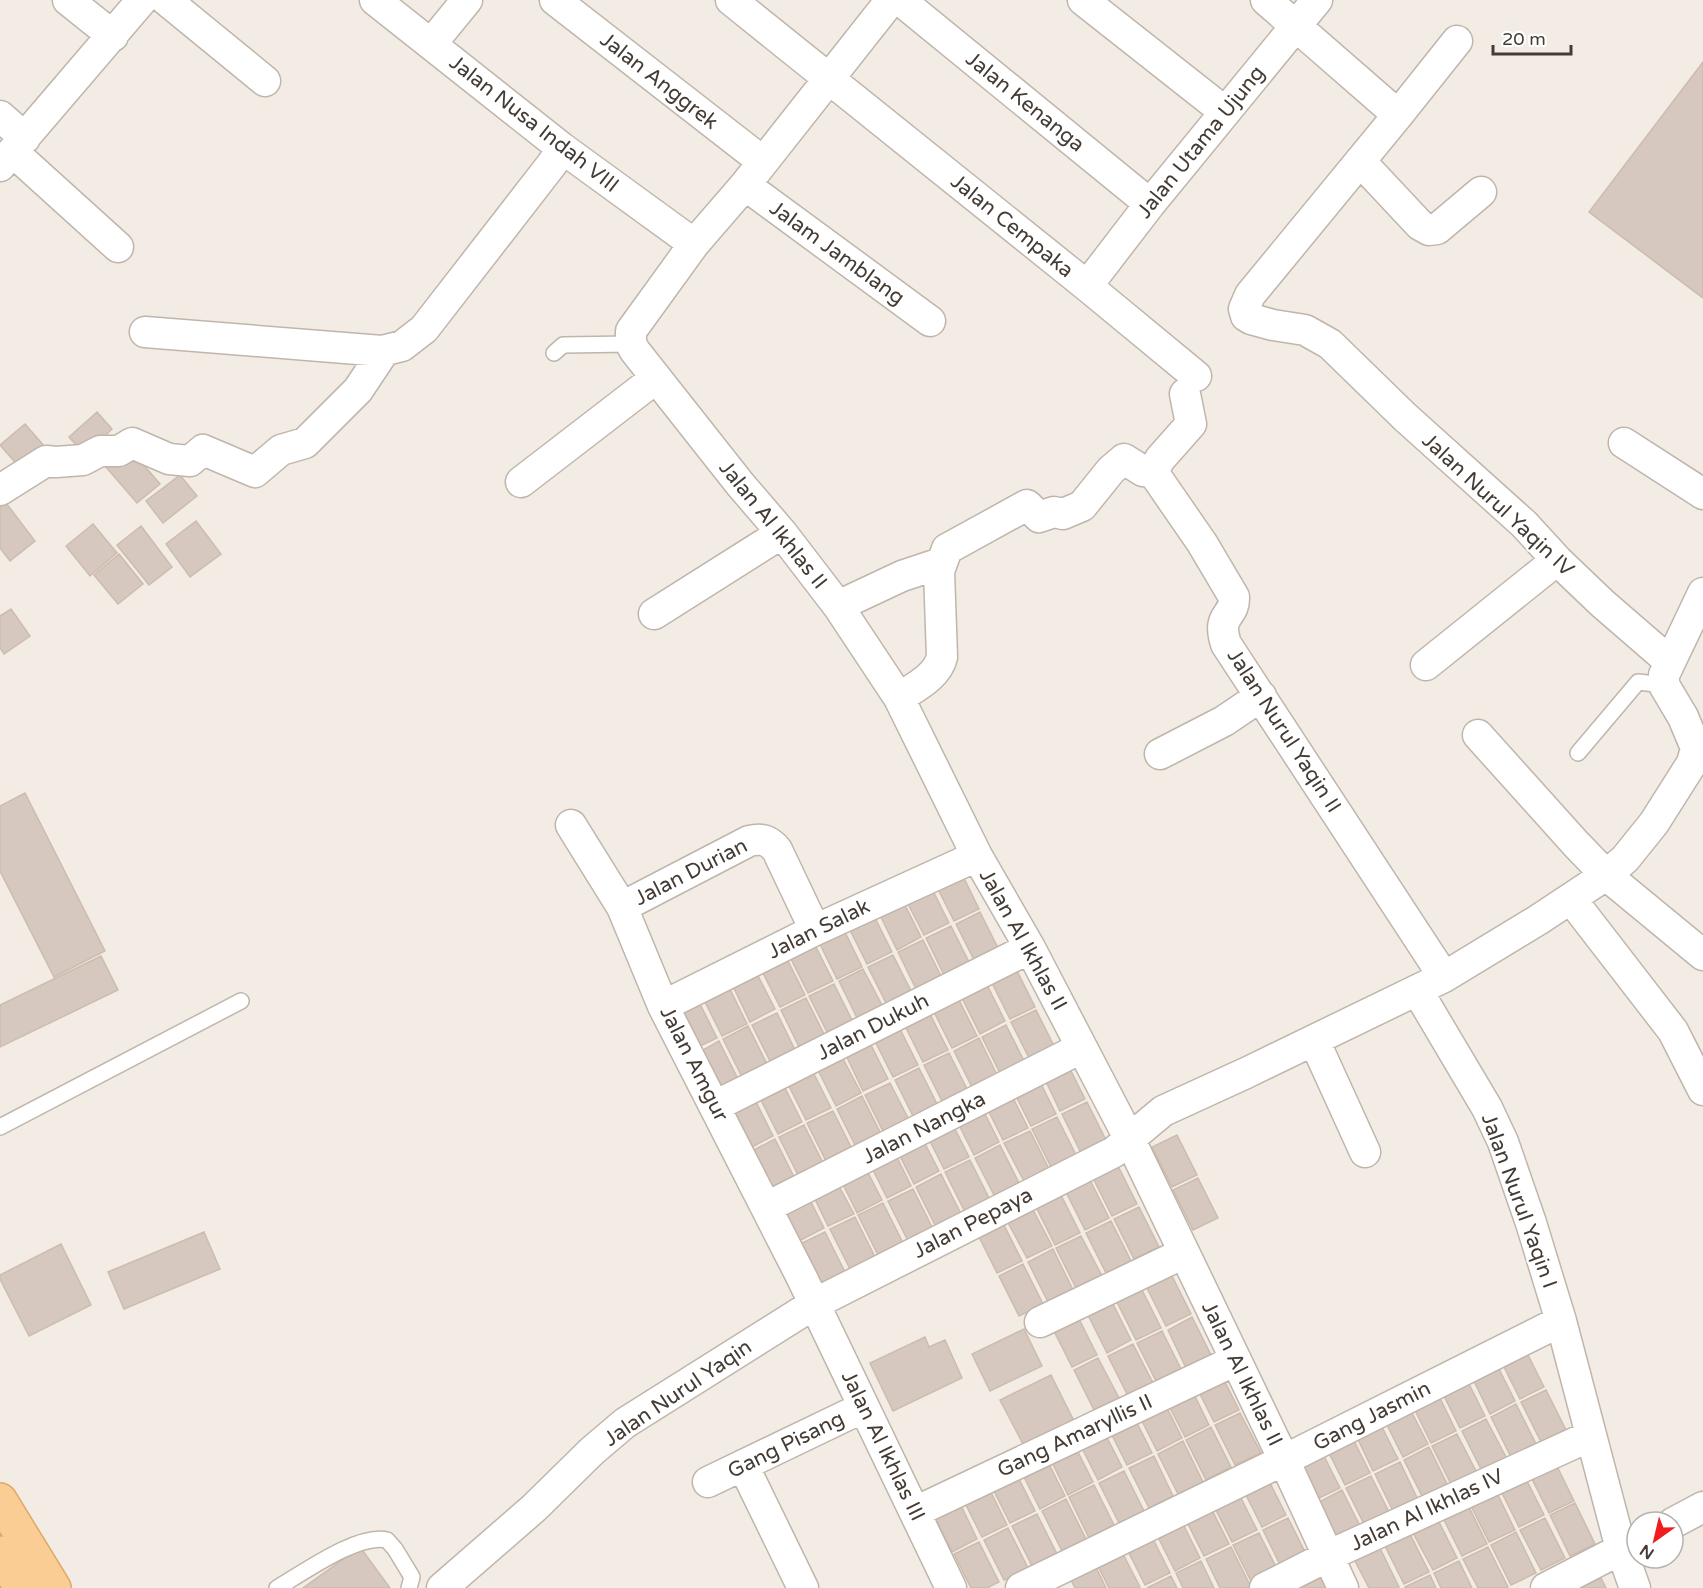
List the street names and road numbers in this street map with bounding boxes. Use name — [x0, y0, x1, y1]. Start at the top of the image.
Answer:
street label: Jalan Anggrek — [595, 27, 723, 135]
street label: Jalan Kenanga — [961, 47, 1089, 157]
street label: Jalan Nusa Indah VIII — [444, 50, 624, 198]
street label: Jalan Utama Ujung — [1132, 61, 1270, 223]
street label: Jalan Cempaka — [946, 169, 1078, 283]
street label: Jalam Jamblang — [765, 196, 909, 310]
street label: Jalan Nurul Yaqin IV — [1417, 428, 1579, 582]
street label: Jalan Al Ikhlas II — [714, 456, 832, 594]
street label: Jalan Nurul Yaqin II — [1222, 645, 1346, 817]
street label: Jalan Durian — [630, 833, 752, 911]
street label: Jalan Al Ikhlas II — [974, 865, 1072, 1015]
street label: Jalan Salak — [764, 894, 874, 964]
street label: Jalan Dukuh — [813, 988, 933, 1066]
street label: Jalan Amgur — [654, 1002, 734, 1126]
street label: Jalan Nangka — [858, 1086, 990, 1170]
street label: Jalan Nurul Yaqin I — [1476, 1110, 1562, 1292]
street label: Jalan Pepaya — [909, 1182, 1037, 1264]
street label: Jalan Al Ikhlas II — [1196, 1298, 1288, 1450]
street label: Jalan Nurul Yaqin — [599, 1334, 757, 1452]
street label: Jalan Al Ikhlas III — [836, 1367, 930, 1525]
street label: Gang Jasmin — [1309, 1376, 1435, 1456]
street label: Gang Amaryllis II — [993, 1389, 1157, 1483]
street label: Gang Pisang — [724, 1406, 848, 1484]
street label: Jalan Al Ikhlas IV — [1346, 1463, 1508, 1556]

